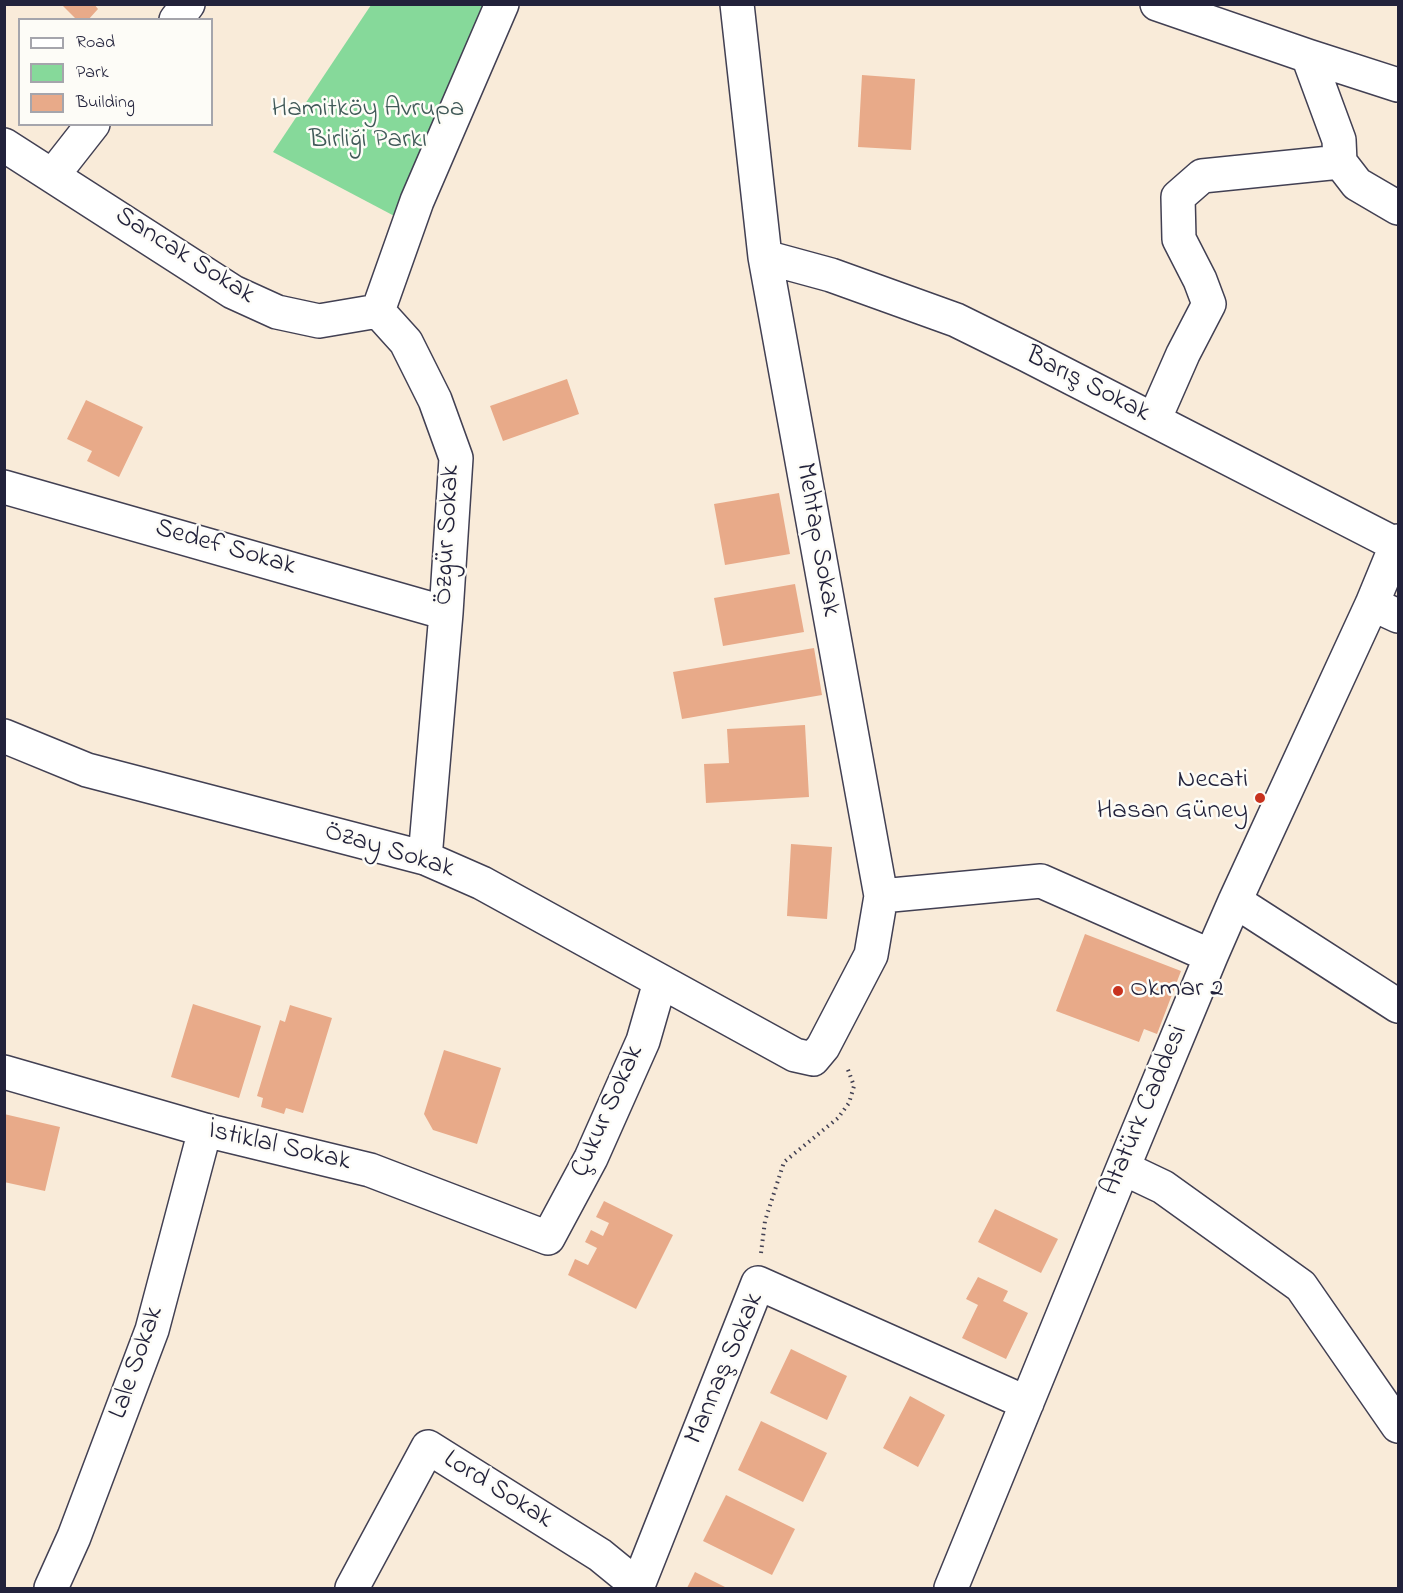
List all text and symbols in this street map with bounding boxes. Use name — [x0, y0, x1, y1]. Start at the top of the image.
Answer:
legend — [18, 18, 213, 126]
text: Road — [76, 30, 115, 56]
text: Park — [76, 60, 109, 86]
text: Building — [76, 90, 135, 116]
park label: Hamitköy Avrupa Birliği Parkı — [272, 95, 464, 158]
street label: Sancak Sokak — [108, 201, 260, 313]
street label: Barış Sokak — [1019, 341, 1155, 431]
street label: Mehtap Sokak — [787, 461, 845, 619]
street label: Özgür Sokak — [429, 464, 469, 606]
street label: Sedef Sokak — [151, 513, 299, 585]
place label: Necati Hasan Güney — [1097, 766, 1248, 829]
marker: Necati Hasan Güney — [1253, 791, 1267, 805]
street label: Özay Sokak — [320, 817, 458, 887]
place label: Okmar 2 — [1130, 975, 1224, 1007]
marker: Okmar 2 — [1111, 984, 1125, 998]
street label: Atatürk Caddesi — [1096, 1021, 1196, 1201]
street label: Çukur Sokak — [565, 1041, 653, 1183]
street label: İstiklal Sokak — [205, 1116, 353, 1180]
street label: Mannaş Sokak — [680, 1288, 772, 1450]
street label: Lale Sokak — [104, 1303, 172, 1423]
street label: Lord Sokak — [436, 1445, 558, 1537]

